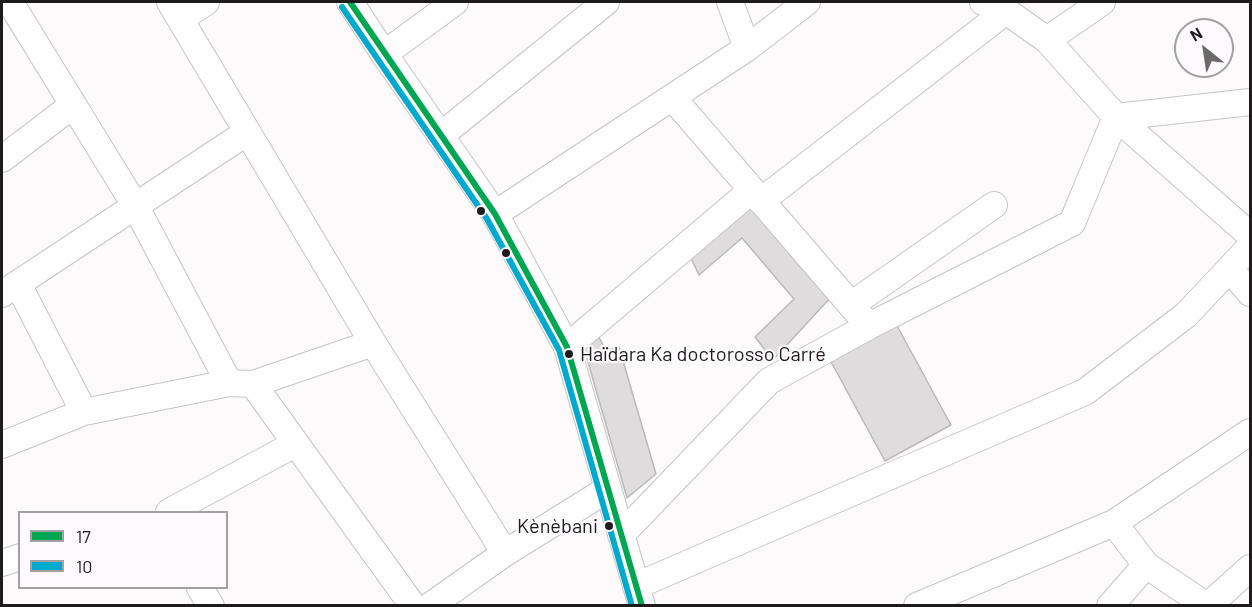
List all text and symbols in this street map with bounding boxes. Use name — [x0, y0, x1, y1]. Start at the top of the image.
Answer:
north arrow — [1174, 18, 1234, 78]
text: N — [1186, 23, 1205, 45]
unlabelled marker — [475, 205, 487, 217]
unlabelled marker — [500, 247, 512, 259]
place label: Haïdara Ka doctorosso Carré — [580, 342, 826, 366]
marker: Haïdara Ka doctorosso Carré — [563, 348, 575, 360]
legend — [18, 511, 228, 589]
place label: Kènèbani — [517, 514, 598, 538]
marker: Kènèbani — [603, 520, 615, 532]
text: 17 — [76, 525, 91, 547]
text: 10 — [76, 555, 92, 577]

